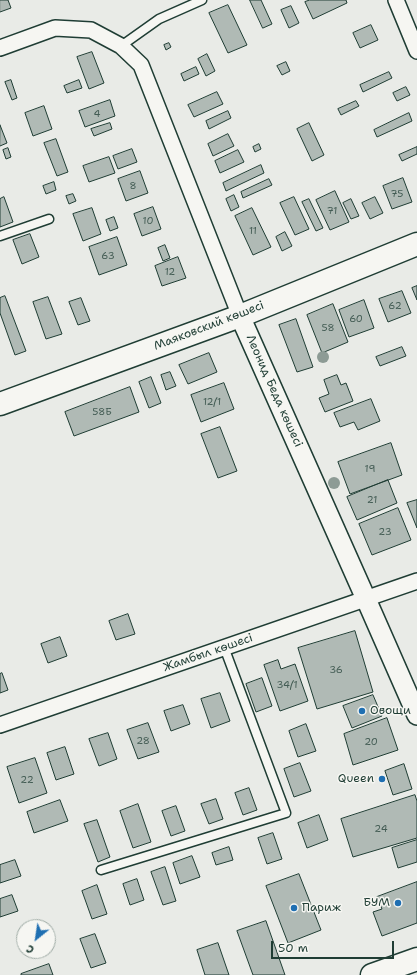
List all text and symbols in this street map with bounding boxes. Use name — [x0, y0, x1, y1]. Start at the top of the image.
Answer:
house number: 4 — [94, 108, 100, 120]
house number: 8 — [130, 180, 136, 192]
house number: 75 — [391, 188, 403, 200]
house number: 71 — [327, 205, 337, 217]
house number: 10 — [143, 215, 153, 227]
house number: 11 — [249, 225, 257, 237]
house number: 63 — [101, 250, 115, 262]
house number: 12 — [165, 266, 175, 278]
street label: Маяковский көшесі — [152, 298, 266, 354]
house number: 62 — [388, 300, 402, 312]
house number: 60 — [349, 313, 363, 325]
house number: 58 — [322, 322, 334, 334]
street label: Леонид Беда көшесі — [243, 333, 305, 449]
house number: 12/1 — [203, 396, 221, 408]
house number: 58Б — [92, 406, 112, 418]
house number: 19 — [365, 463, 375, 475]
house number: 21 — [367, 494, 377, 506]
house number: 23 — [378, 526, 392, 538]
street label: Жамбыл көшесі — [161, 631, 255, 675]
house number: 36 — [329, 664, 343, 676]
house number: 34/1 — [276, 679, 298, 691]
place label: Овощи — [370, 704, 411, 718]
marker: Овощи — [357, 706, 367, 716]
house number: 28 — [136, 735, 150, 747]
house number: 20 — [364, 736, 378, 748]
place label: Queen — [338, 772, 374, 786]
house number: 22 — [20, 774, 34, 786]
marker: Queen — [377, 774, 387, 784]
house number: 24 — [374, 823, 388, 835]
place label: БУМ — [363, 896, 390, 910]
marker: БУМ — [393, 898, 403, 908]
place label: Париж — [302, 901, 341, 915]
marker: Париж — [289, 903, 299, 913]
north arrow — [16, 919, 56, 959]
scale bar — [273, 933, 396, 959]
text: 50 m — [278, 940, 308, 956]
text: С — [24, 941, 37, 957]

